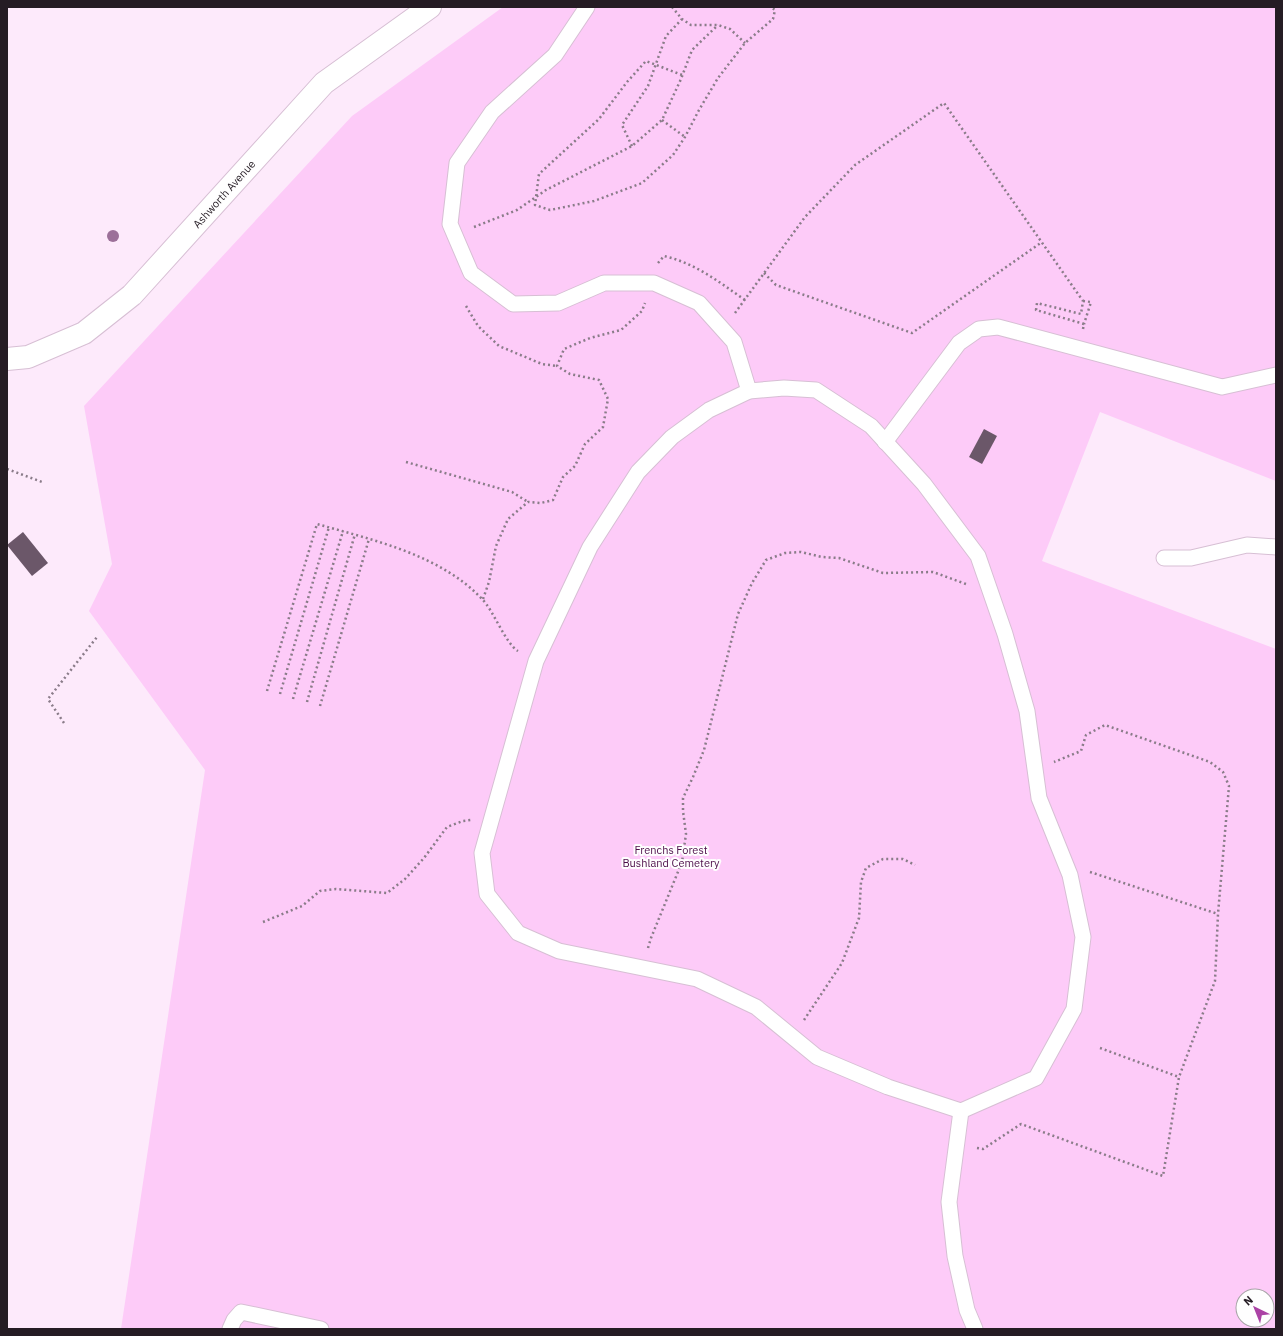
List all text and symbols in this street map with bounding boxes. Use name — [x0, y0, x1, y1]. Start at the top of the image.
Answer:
street label: Ashworth Avenue — [190, 157, 258, 231]
park label: Frenchs Forest Bushland Cemetery — [622, 843, 720, 870]
north arrow — [1235, 1288, 1275, 1328]
text: N — [1240, 1293, 1256, 1309]

